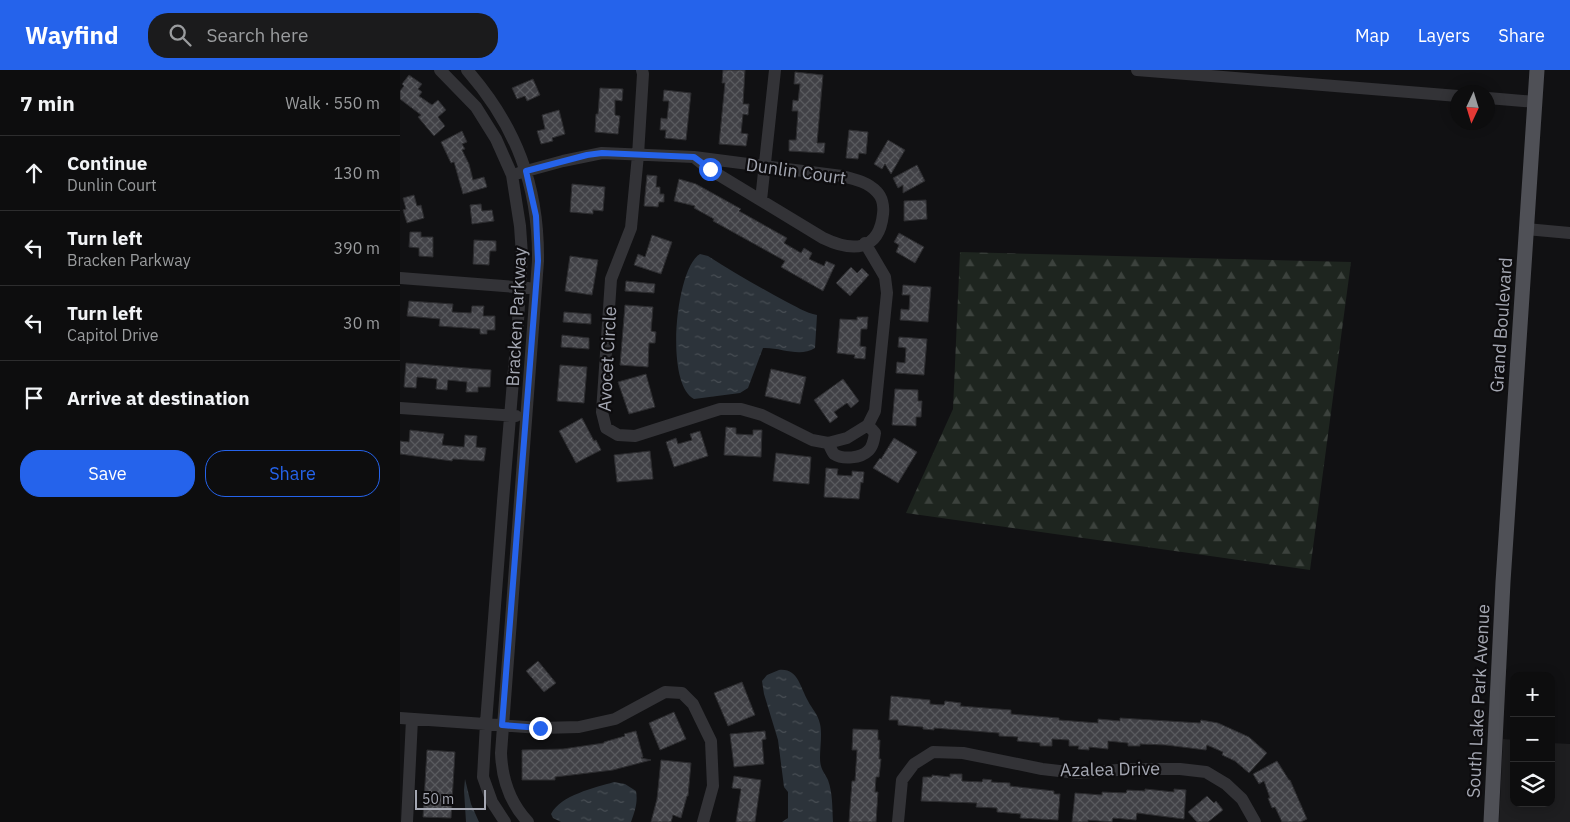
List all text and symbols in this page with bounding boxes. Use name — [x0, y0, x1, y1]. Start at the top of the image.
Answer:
search box — [148, 13, 498, 58]
text: Wayfind — [25, 19, 118, 51]
icon: search — [166, 21, 194, 49]
text: Search here — [206, 23, 308, 47]
text: Map — [1355, 24, 1390, 47]
text: Layers — [1418, 24, 1470, 47]
text: Share — [1498, 24, 1545, 47]
north arrow — [1450, 85, 1495, 130]
text: 7 min — [20, 89, 75, 117]
text: Walk · 550 m — [285, 93, 380, 113]
text: Continue — [67, 151, 147, 175]
street label: Dunlin Court — [744, 153, 848, 189]
route start — [699, 158, 722, 181]
icon: ahead — [20, 159, 48, 187]
text: 130 m — [333, 163, 380, 183]
text: Dunlin Court — [67, 175, 157, 195]
text: Turn left — [67, 226, 143, 250]
icon: left — [20, 234, 48, 262]
text: 390 m — [333, 238, 380, 258]
street label: Bracken Parkway — [501, 247, 531, 387]
text: Bracken Parkway — [67, 250, 191, 270]
street label: Grand Boulevard — [1485, 257, 1517, 393]
text: Turn left — [67, 301, 143, 325]
street label: Avocet Circle — [593, 306, 621, 412]
icon: left — [20, 309, 48, 337]
text: 30 m — [343, 313, 380, 333]
text: Capitol Drive — [67, 325, 159, 345]
icon: arrive — [20, 384, 48, 412]
text: Arrive at destination — [67, 386, 250, 410]
button: Save — [20, 450, 195, 497]
button: Share — [205, 450, 380, 497]
street label: South Lake Park Avenue — [1461, 603, 1495, 799]
map controls — [1510, 672, 1555, 807]
button: + — [1510, 672, 1555, 717]
route end — [529, 717, 552, 740]
button: − — [1510, 717, 1555, 762]
street label: Azalea Drive — [1060, 757, 1160, 781]
button: layers — [1510, 762, 1555, 807]
scale bar — [415, 787, 486, 810]
text: 50 m — [422, 790, 454, 808]

